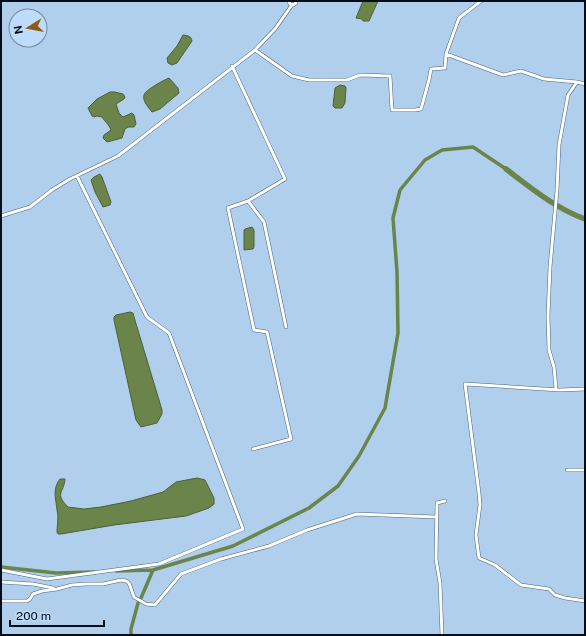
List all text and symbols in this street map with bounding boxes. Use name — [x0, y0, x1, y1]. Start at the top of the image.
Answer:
north arrow — [8, 8, 48, 48]
text: N — [11, 25, 25, 35]
scale bar — [10, 602, 104, 628]
text: 200 m — [16, 609, 51, 623]

